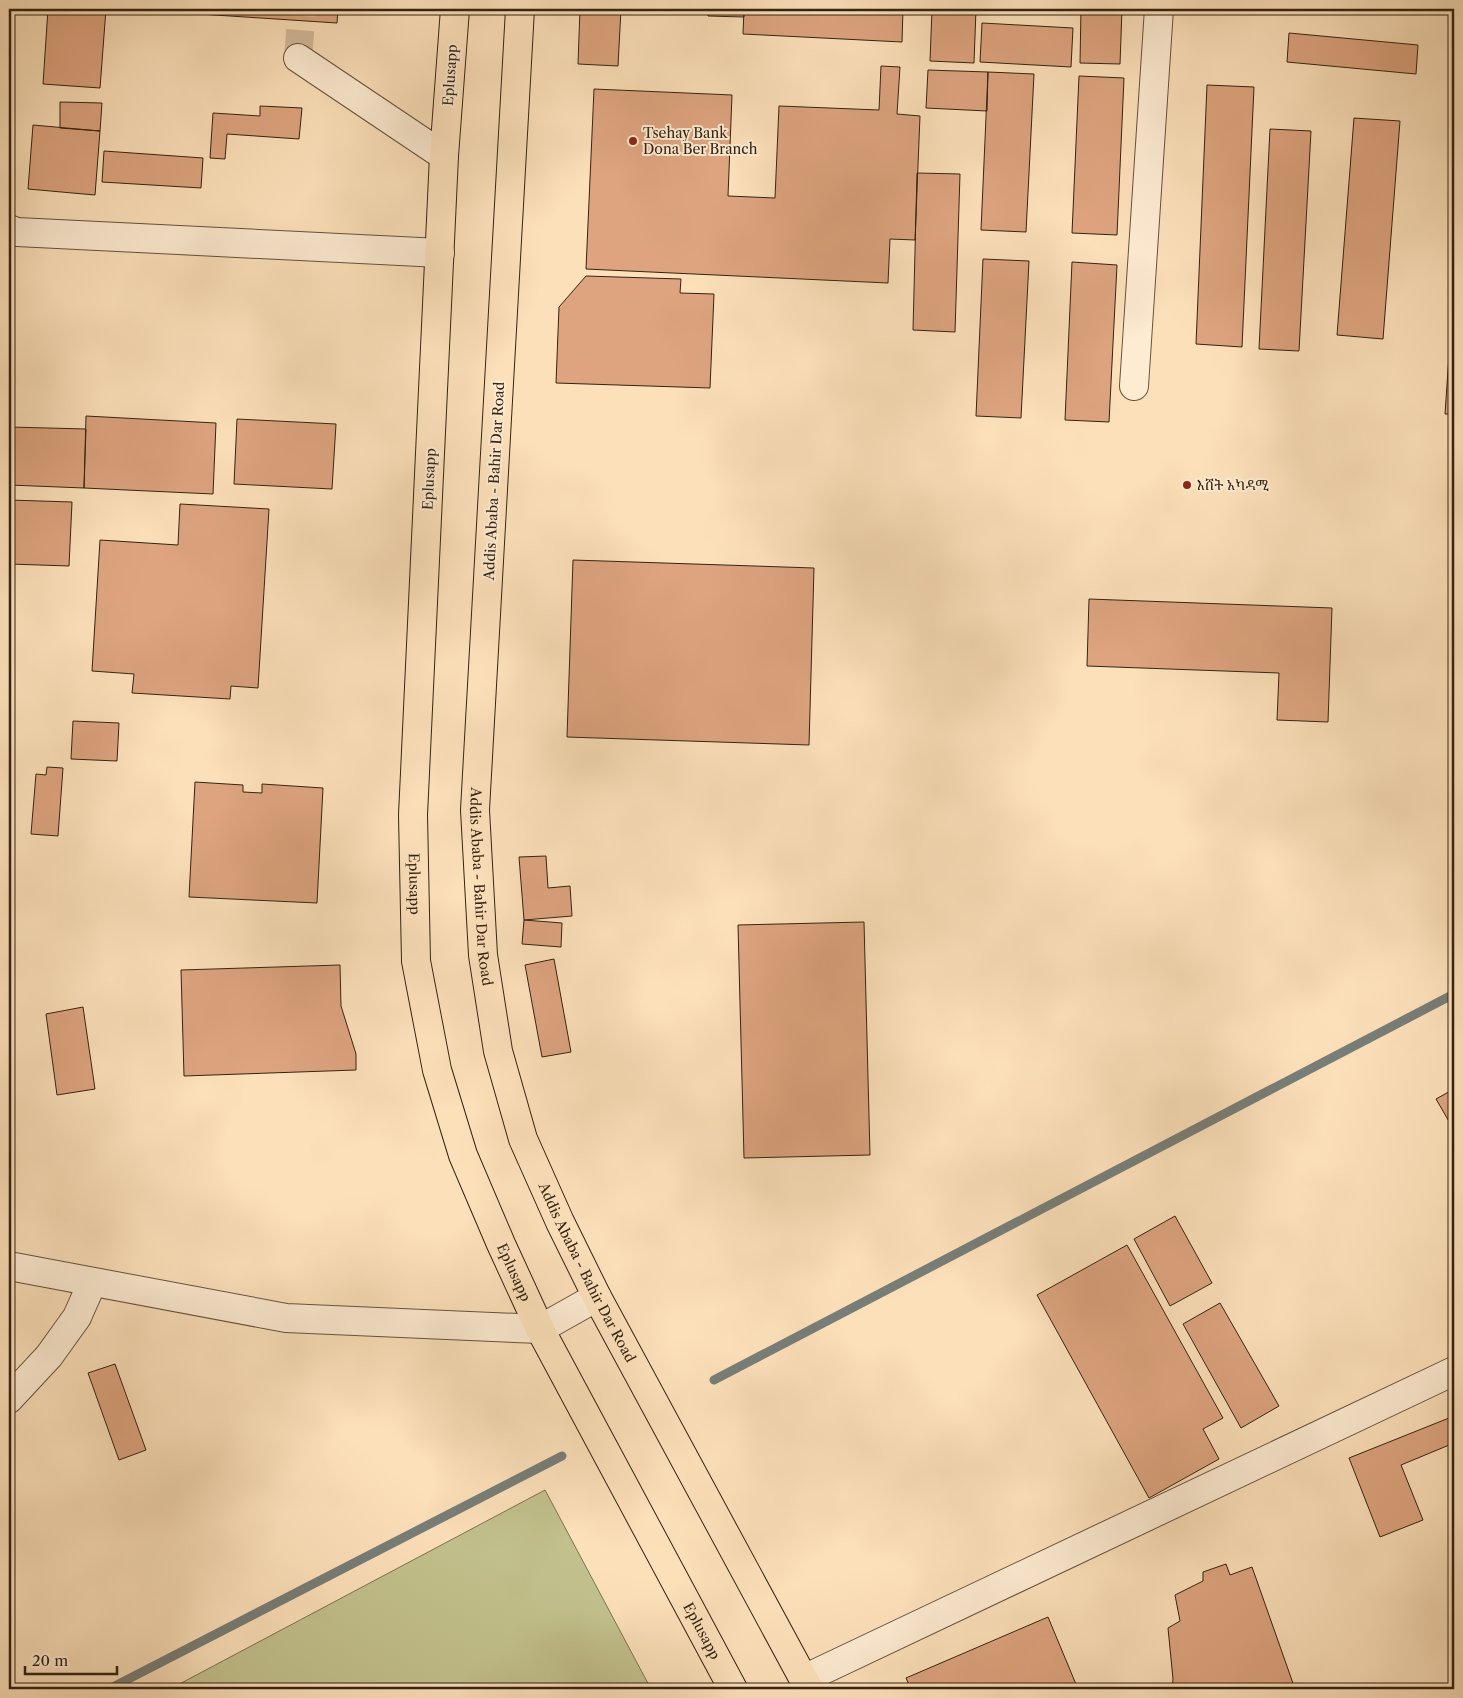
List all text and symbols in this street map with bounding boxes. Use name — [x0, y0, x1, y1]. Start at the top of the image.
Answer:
street label: Eplusapp — [439, 44, 461, 106]
place label: Tsehay Bank Dona Ber Branch — [643, 124, 758, 158]
marker: Tsehay Bank Dona Ber Branch — [627, 135, 639, 147]
street label: Addis Ababa - Bahir Dar Road — [480, 381, 508, 582]
street label: Eplusapp — [418, 448, 440, 510]
place label: እሸት አካዳሚ — [1197, 476, 1270, 494]
marker: እሸት አካዳሚ — [1181, 479, 1193, 491]
street label: Addis Ababa - Bahir Dar Road — [466, 786, 497, 987]
street label: Eplusapp — [405, 853, 424, 915]
street label: Addis Ababa - Bahir Dar Road — [534, 1179, 640, 1366]
street label: Eplusapp — [493, 1240, 535, 1304]
street label: Eplusapp — [679, 1599, 724, 1663]
scale bar — [25, 1643, 118, 1675]
text: 20 m — [32, 1651, 68, 1670]

